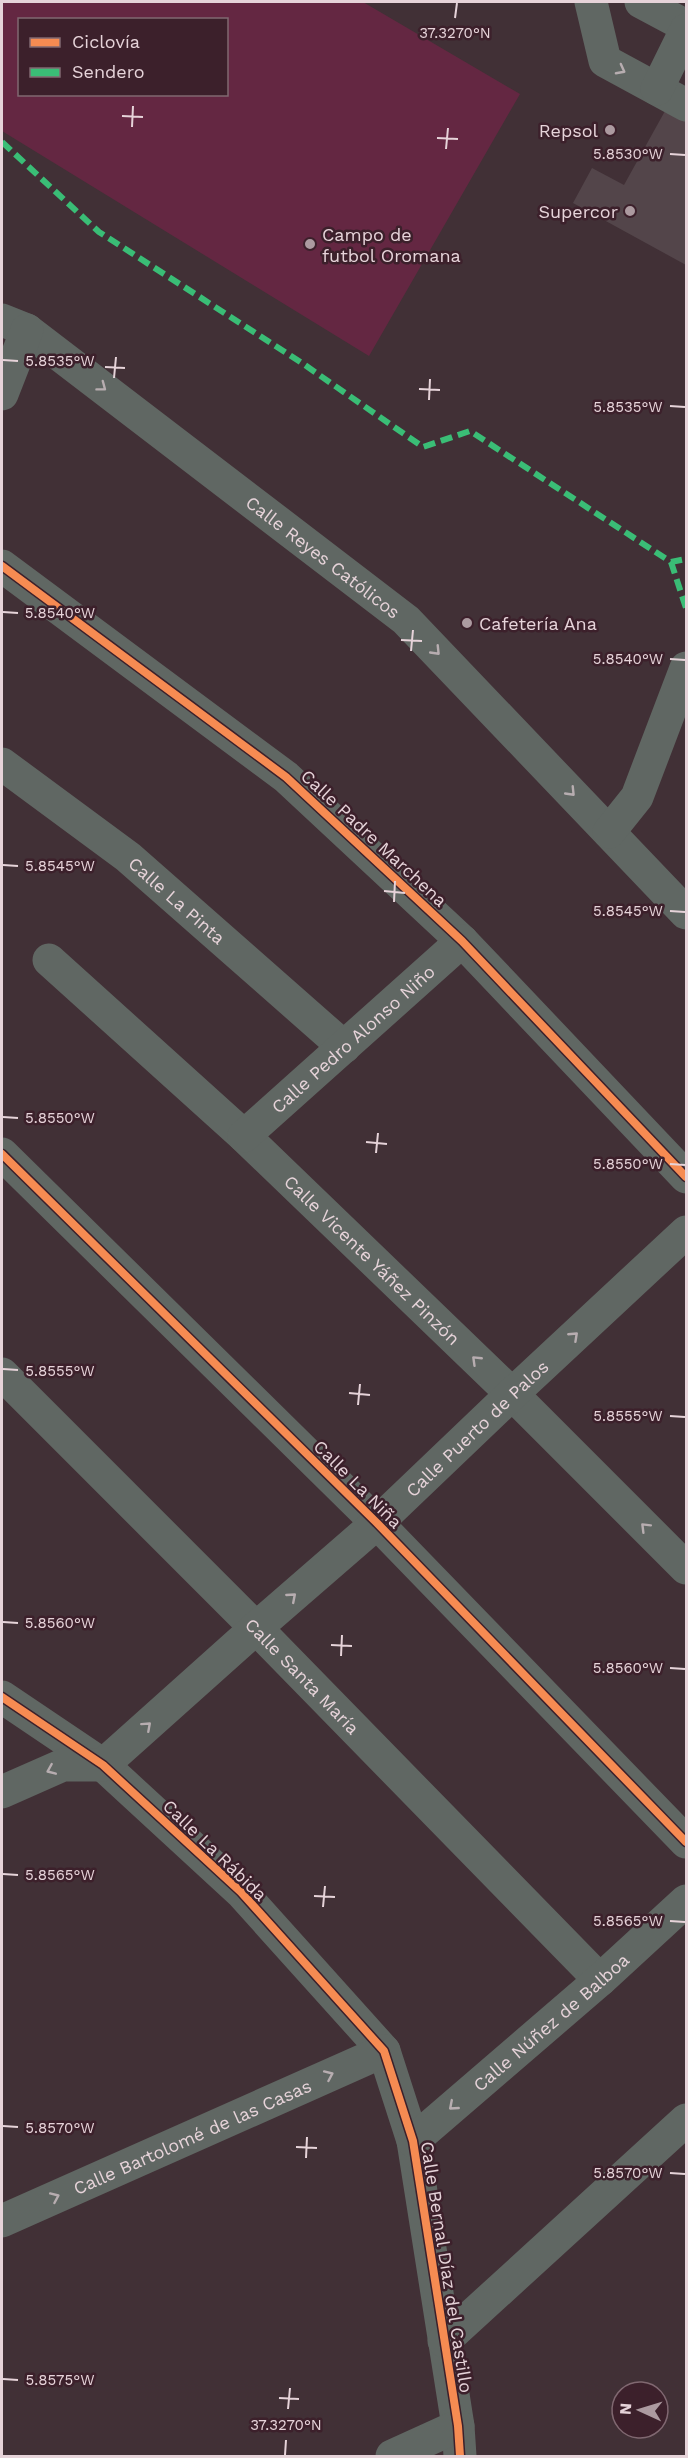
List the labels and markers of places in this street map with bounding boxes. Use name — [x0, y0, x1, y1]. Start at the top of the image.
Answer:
place label: Repsol — [539, 120, 598, 141]
marker: Repsol — [603, 123, 617, 137]
place label: Supercor — [538, 201, 618, 222]
marker: Supercor — [623, 204, 637, 218]
place label: Campo de futbol Oromana — [322, 224, 461, 266]
marker: Campo de futbol Oromana — [303, 237, 317, 251]
place label: Cafetería Ana — [479, 613, 597, 634]
marker: Cafetería Ana — [460, 616, 474, 630]

